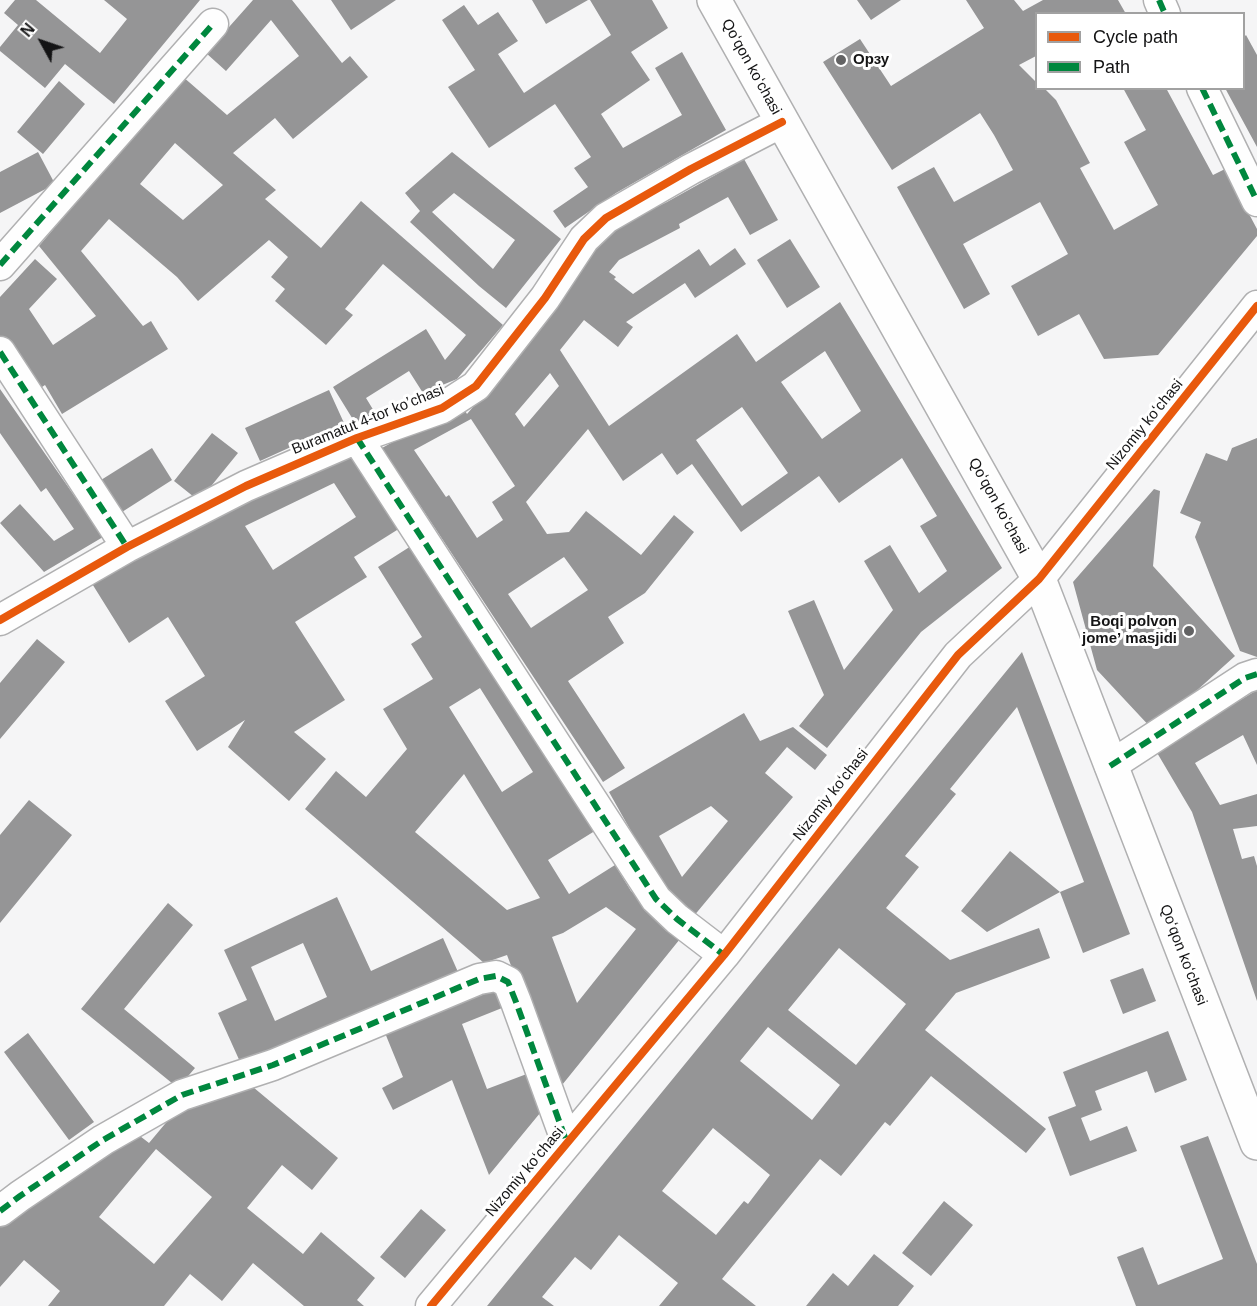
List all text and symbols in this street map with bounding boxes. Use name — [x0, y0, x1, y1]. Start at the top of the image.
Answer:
north arrow — [12, 12, 72, 72]
legend — [1035, 12, 1245, 90]
street label: Qoʻqon koʻchasi — [717, 16, 785, 118]
text: N — [18, 20, 38, 40]
text: Cycle path — [1093, 27, 1178, 47]
place label: Орзу — [853, 51, 889, 69]
marker: Орзу — [834, 53, 848, 67]
text: Path — [1093, 57, 1130, 77]
street label: Nizomiy koʻchasi — [1103, 376, 1187, 474]
street label: Buramatut 4-tor koʼchasi — [289, 381, 447, 459]
street label: Qoʻqon koʻchasi — [964, 455, 1032, 557]
place label: Boqi polvon jome’ masjidi — [1082, 613, 1177, 648]
marker: Boqi polvon jome’ masjidi — [1182, 624, 1196, 638]
street label: Nizomiy koʻchasi — [790, 745, 872, 845]
street label: Qoʻqon koʻchasi — [1155, 902, 1211, 1008]
street label: Nizomiy koʻchasi — [482, 1123, 568, 1221]

